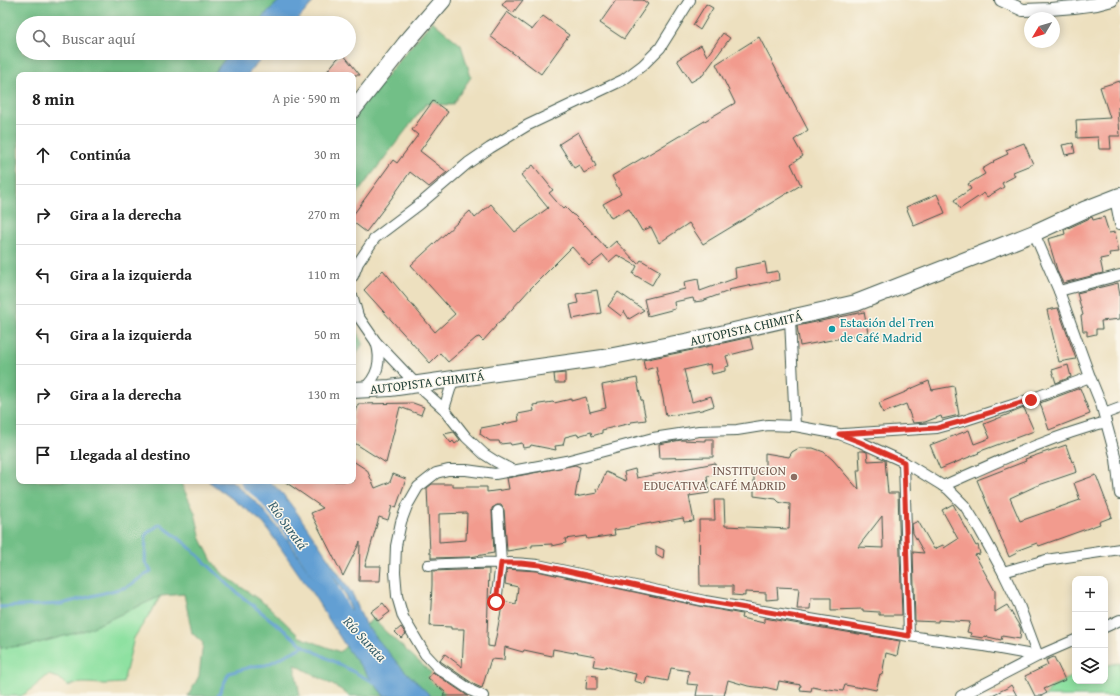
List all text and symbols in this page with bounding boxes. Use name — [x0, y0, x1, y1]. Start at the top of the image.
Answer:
north arrow — [1024, 12, 1060, 48]
search box — [16, 16, 356, 60]
icon: search — [30, 27, 52, 49]
text: Buscar aquí — [62, 28, 135, 49]
text: 8 min — [32, 86, 74, 111]
text: A pie · 590 m — [272, 89, 340, 108]
icon: ahead — [32, 144, 54, 166]
text: Continúa — [70, 144, 131, 165]
text: 30 m — [314, 145, 340, 164]
icon: right — [32, 204, 54, 226]
text: Gira a la derecha — [70, 204, 181, 225]
text: 270 m — [308, 205, 340, 224]
icon: left — [32, 264, 54, 286]
text: Gira a la izquierda — [70, 264, 192, 285]
text: 110 m — [308, 265, 340, 284]
street label: AUTOPISTA CHIMITÁ — [688, 306, 805, 351]
place label: Estación del Tren de Café Madrid — [840, 313, 935, 347]
icon: left — [32, 324, 54, 346]
text: Gira a la izquierda — [70, 324, 192, 345]
marker: Estación del Tren de Café Madrid — [827, 324, 837, 334]
text: 50 m — [314, 325, 340, 344]
street label: AUTOPISTA CHIMITÁ — [369, 366, 486, 399]
icon: right — [32, 384, 54, 406]
text: Gira a la derecha — [70, 384, 181, 405]
text: 130 m — [308, 385, 340, 404]
route end — [1022, 391, 1040, 409]
icon: arrive — [32, 444, 54, 466]
text: Llegada al destino — [70, 444, 190, 465]
place label: INSTITUCION EDUCATIVA CAFÉ MADRID — [644, 461, 786, 495]
marker: INSTITUCION EDUCATIVA CAFÉ MADRID — [789, 472, 799, 482]
water label: Río Suratá — [263, 496, 313, 554]
map controls — [1072, 576, 1108, 684]
button: + — [1072, 576, 1108, 612]
route start — [487, 593, 505, 611]
water label: Río Surata — [338, 611, 392, 667]
button: − — [1072, 612, 1108, 648]
button: layers — [1072, 648, 1108, 684]

